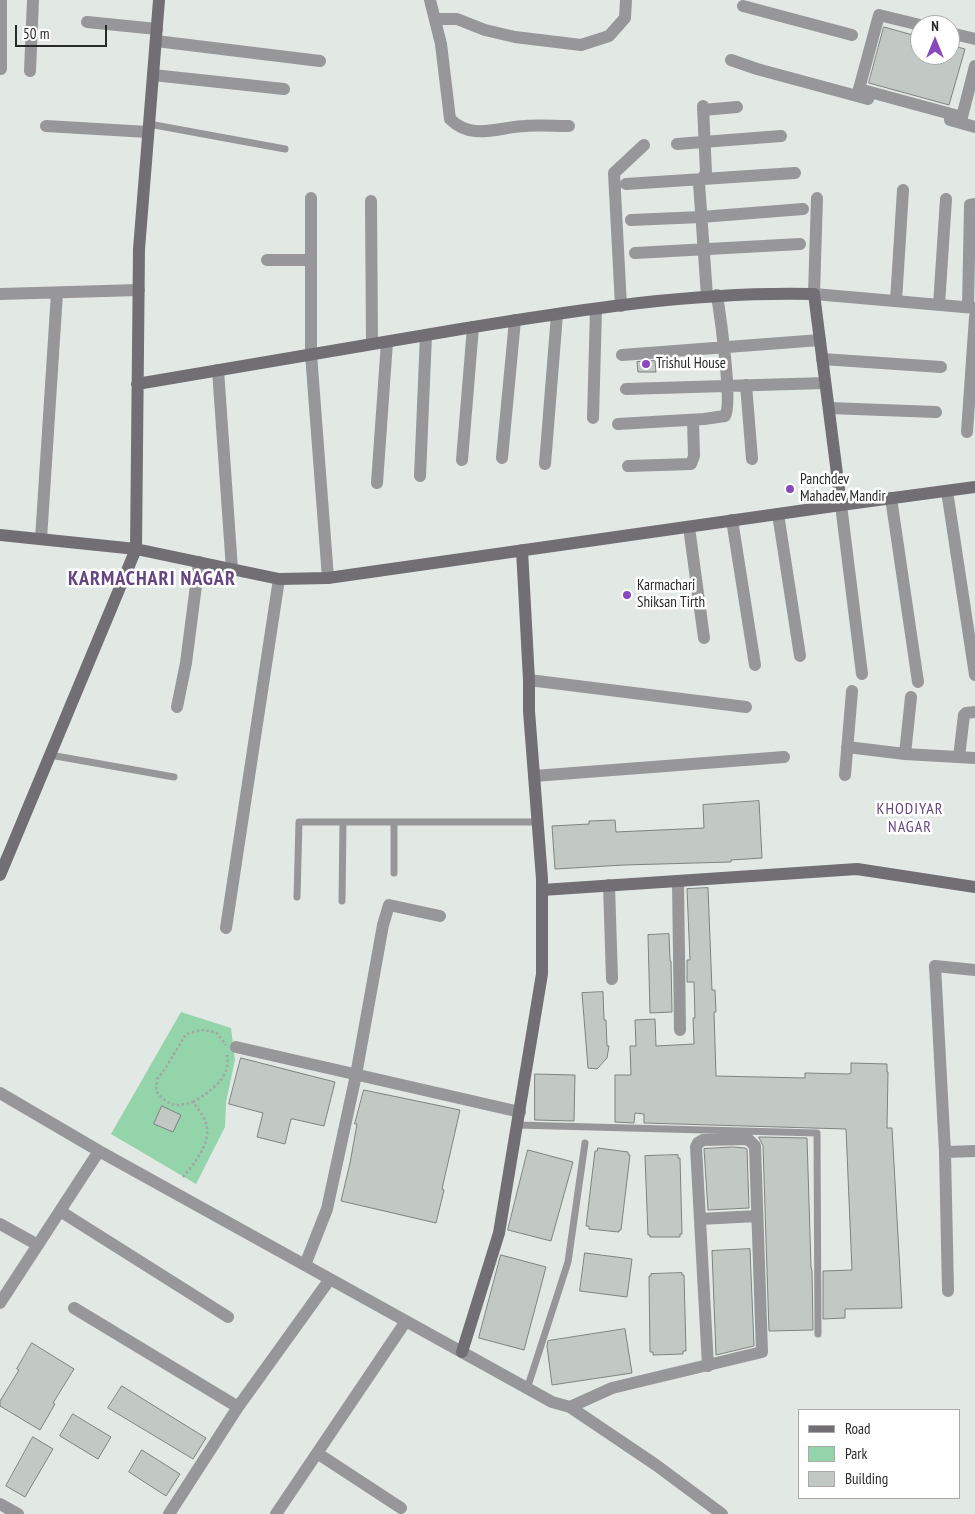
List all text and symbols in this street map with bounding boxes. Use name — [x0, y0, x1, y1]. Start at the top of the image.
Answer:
scale bar — [18, 15, 110, 47]
north arrow — [910, 15, 960, 65]
text: N — [931, 17, 939, 35]
text: 50 m — [23, 24, 49, 43]
place label: Trishul House — [656, 355, 726, 373]
marker: Trishul House — [640, 358, 652, 370]
place label: Panchdev Mahadev Mandir — [800, 471, 886, 506]
marker: Panchdev Mahadev Mandir — [784, 483, 796, 495]
district label: KARMACHARI NAGAR — [66, 567, 238, 591]
place label: Karmachari Shiksan Tirth — [637, 577, 705, 612]
marker: Karmachari Shiksan Tirth — [621, 589, 633, 601]
district label: KHODIYAR NAGAR — [876, 799, 944, 837]
legend — [798, 1409, 960, 1499]
text: Road — [845, 1419, 871, 1438]
text: Park — [845, 1444, 867, 1463]
text: Building — [845, 1469, 888, 1488]

